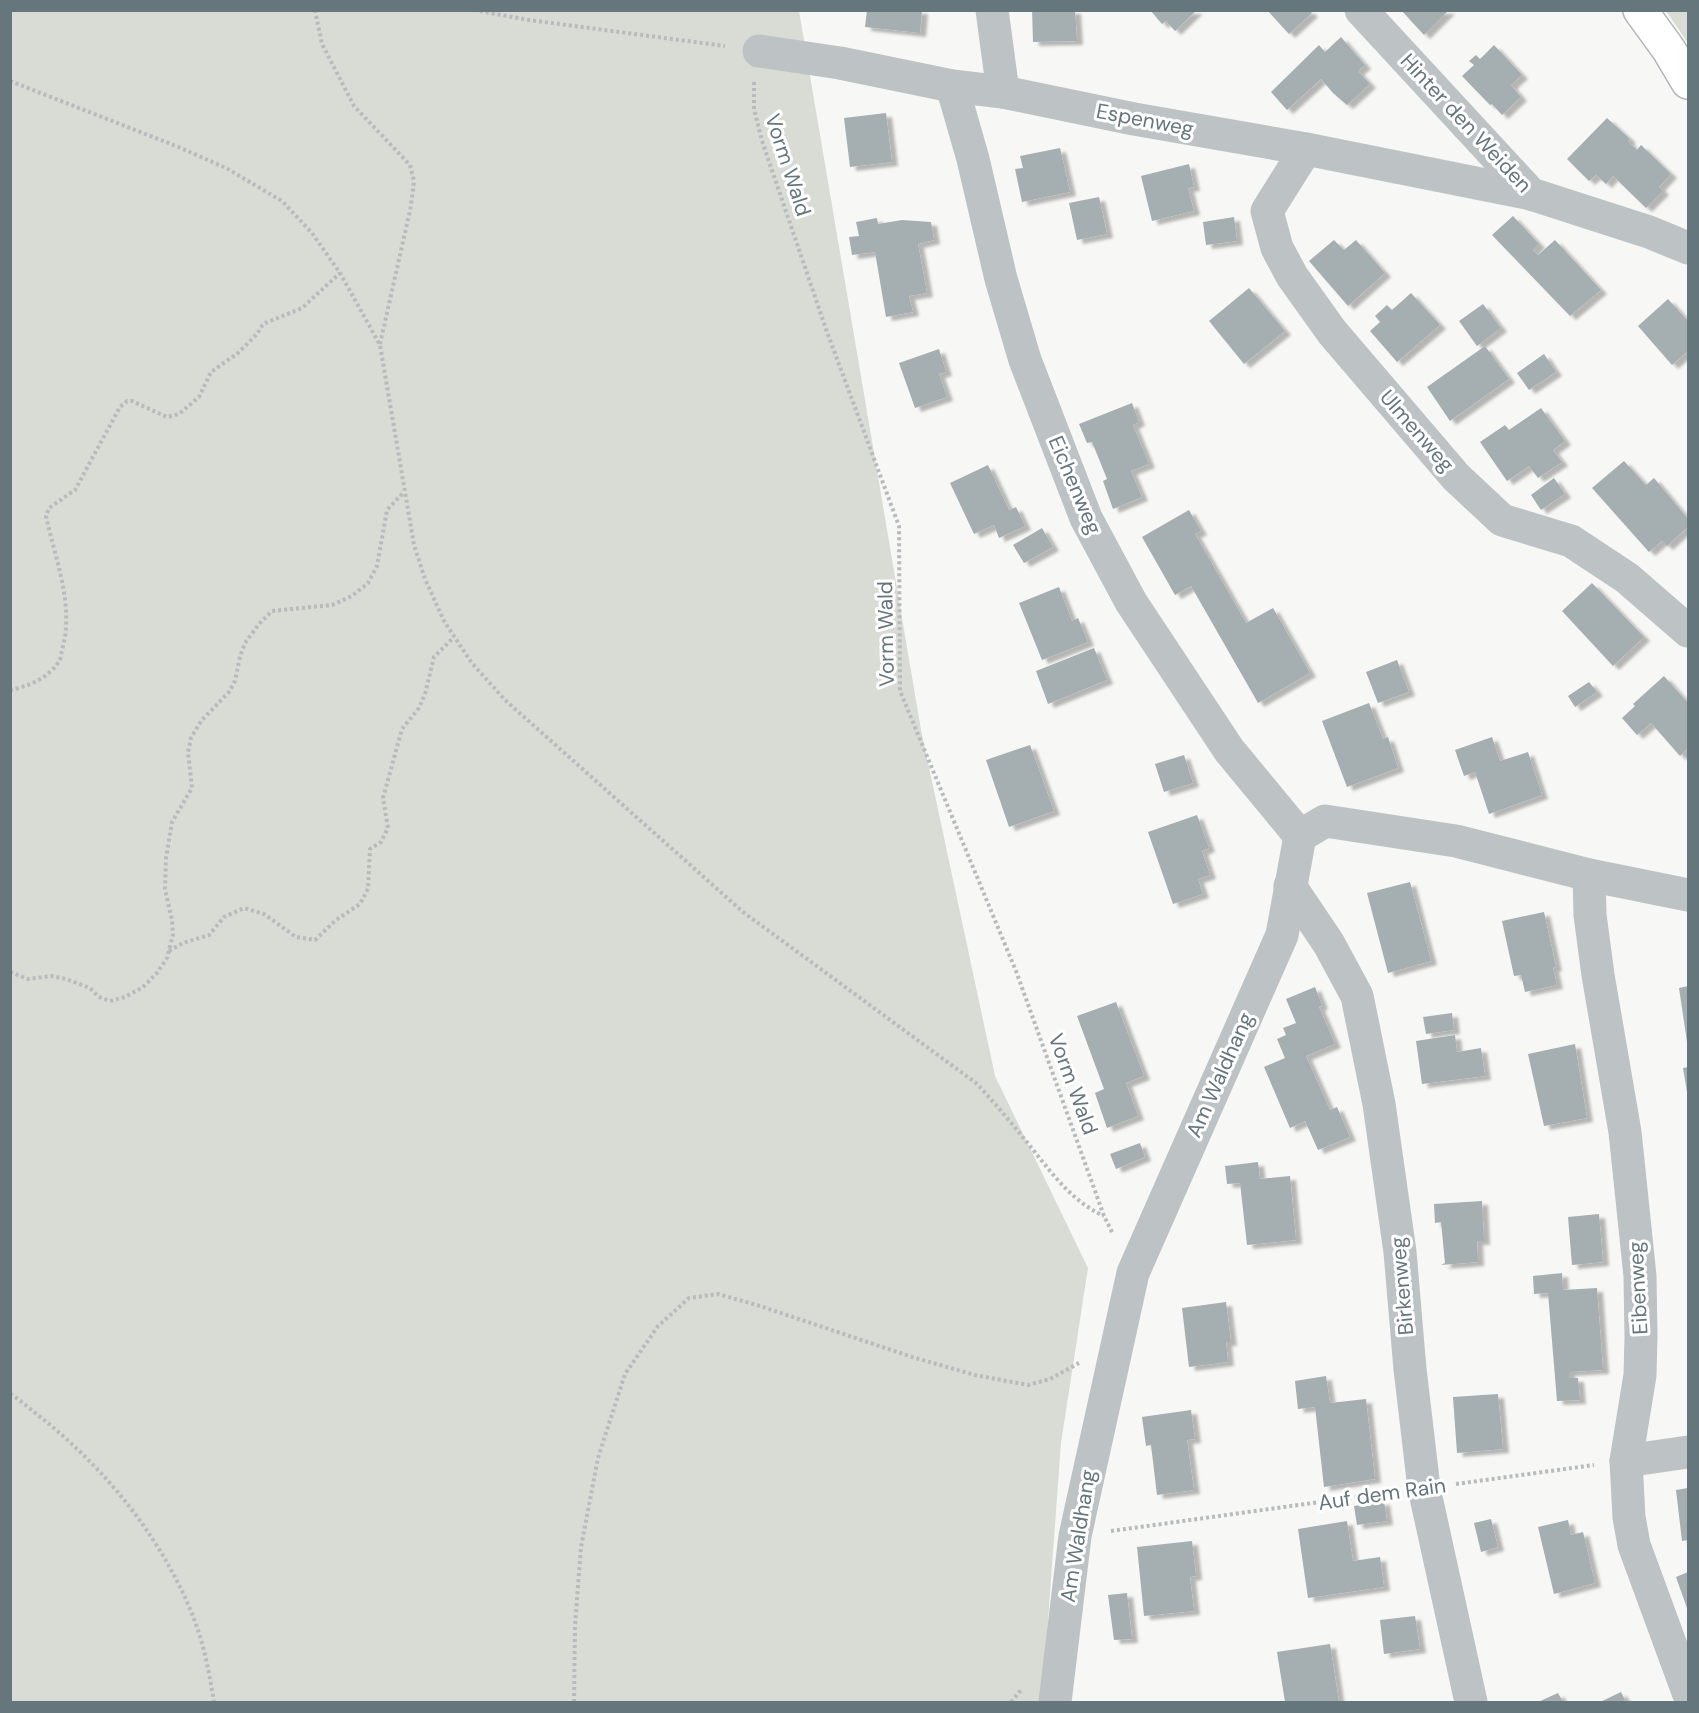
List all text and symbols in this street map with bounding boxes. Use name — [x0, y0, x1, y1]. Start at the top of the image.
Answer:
street label: Hinter den Weiden — [1394, 47, 1538, 199]
street label: Espenweg — [1094, 97, 1196, 143]
street label: Vorm Wald — [758, 110, 818, 220]
street label: Ulmenweg — [1374, 384, 1461, 478]
street label: Eichenweg — [1042, 432, 1108, 539]
street label: Vorm Wald — [871, 581, 901, 687]
street label: Am Waldhang — [1180, 1008, 1260, 1142]
street label: Vorm Wald — [1042, 1030, 1104, 1138]
street label: Birkenweg — [1384, 1235, 1420, 1336]
street label: Eibenweg — [1622, 1240, 1654, 1335]
street label: Am Waldhang — [1054, 1467, 1102, 1604]
street label: Auf dem Rain — [1316, 1471, 1448, 1517]

